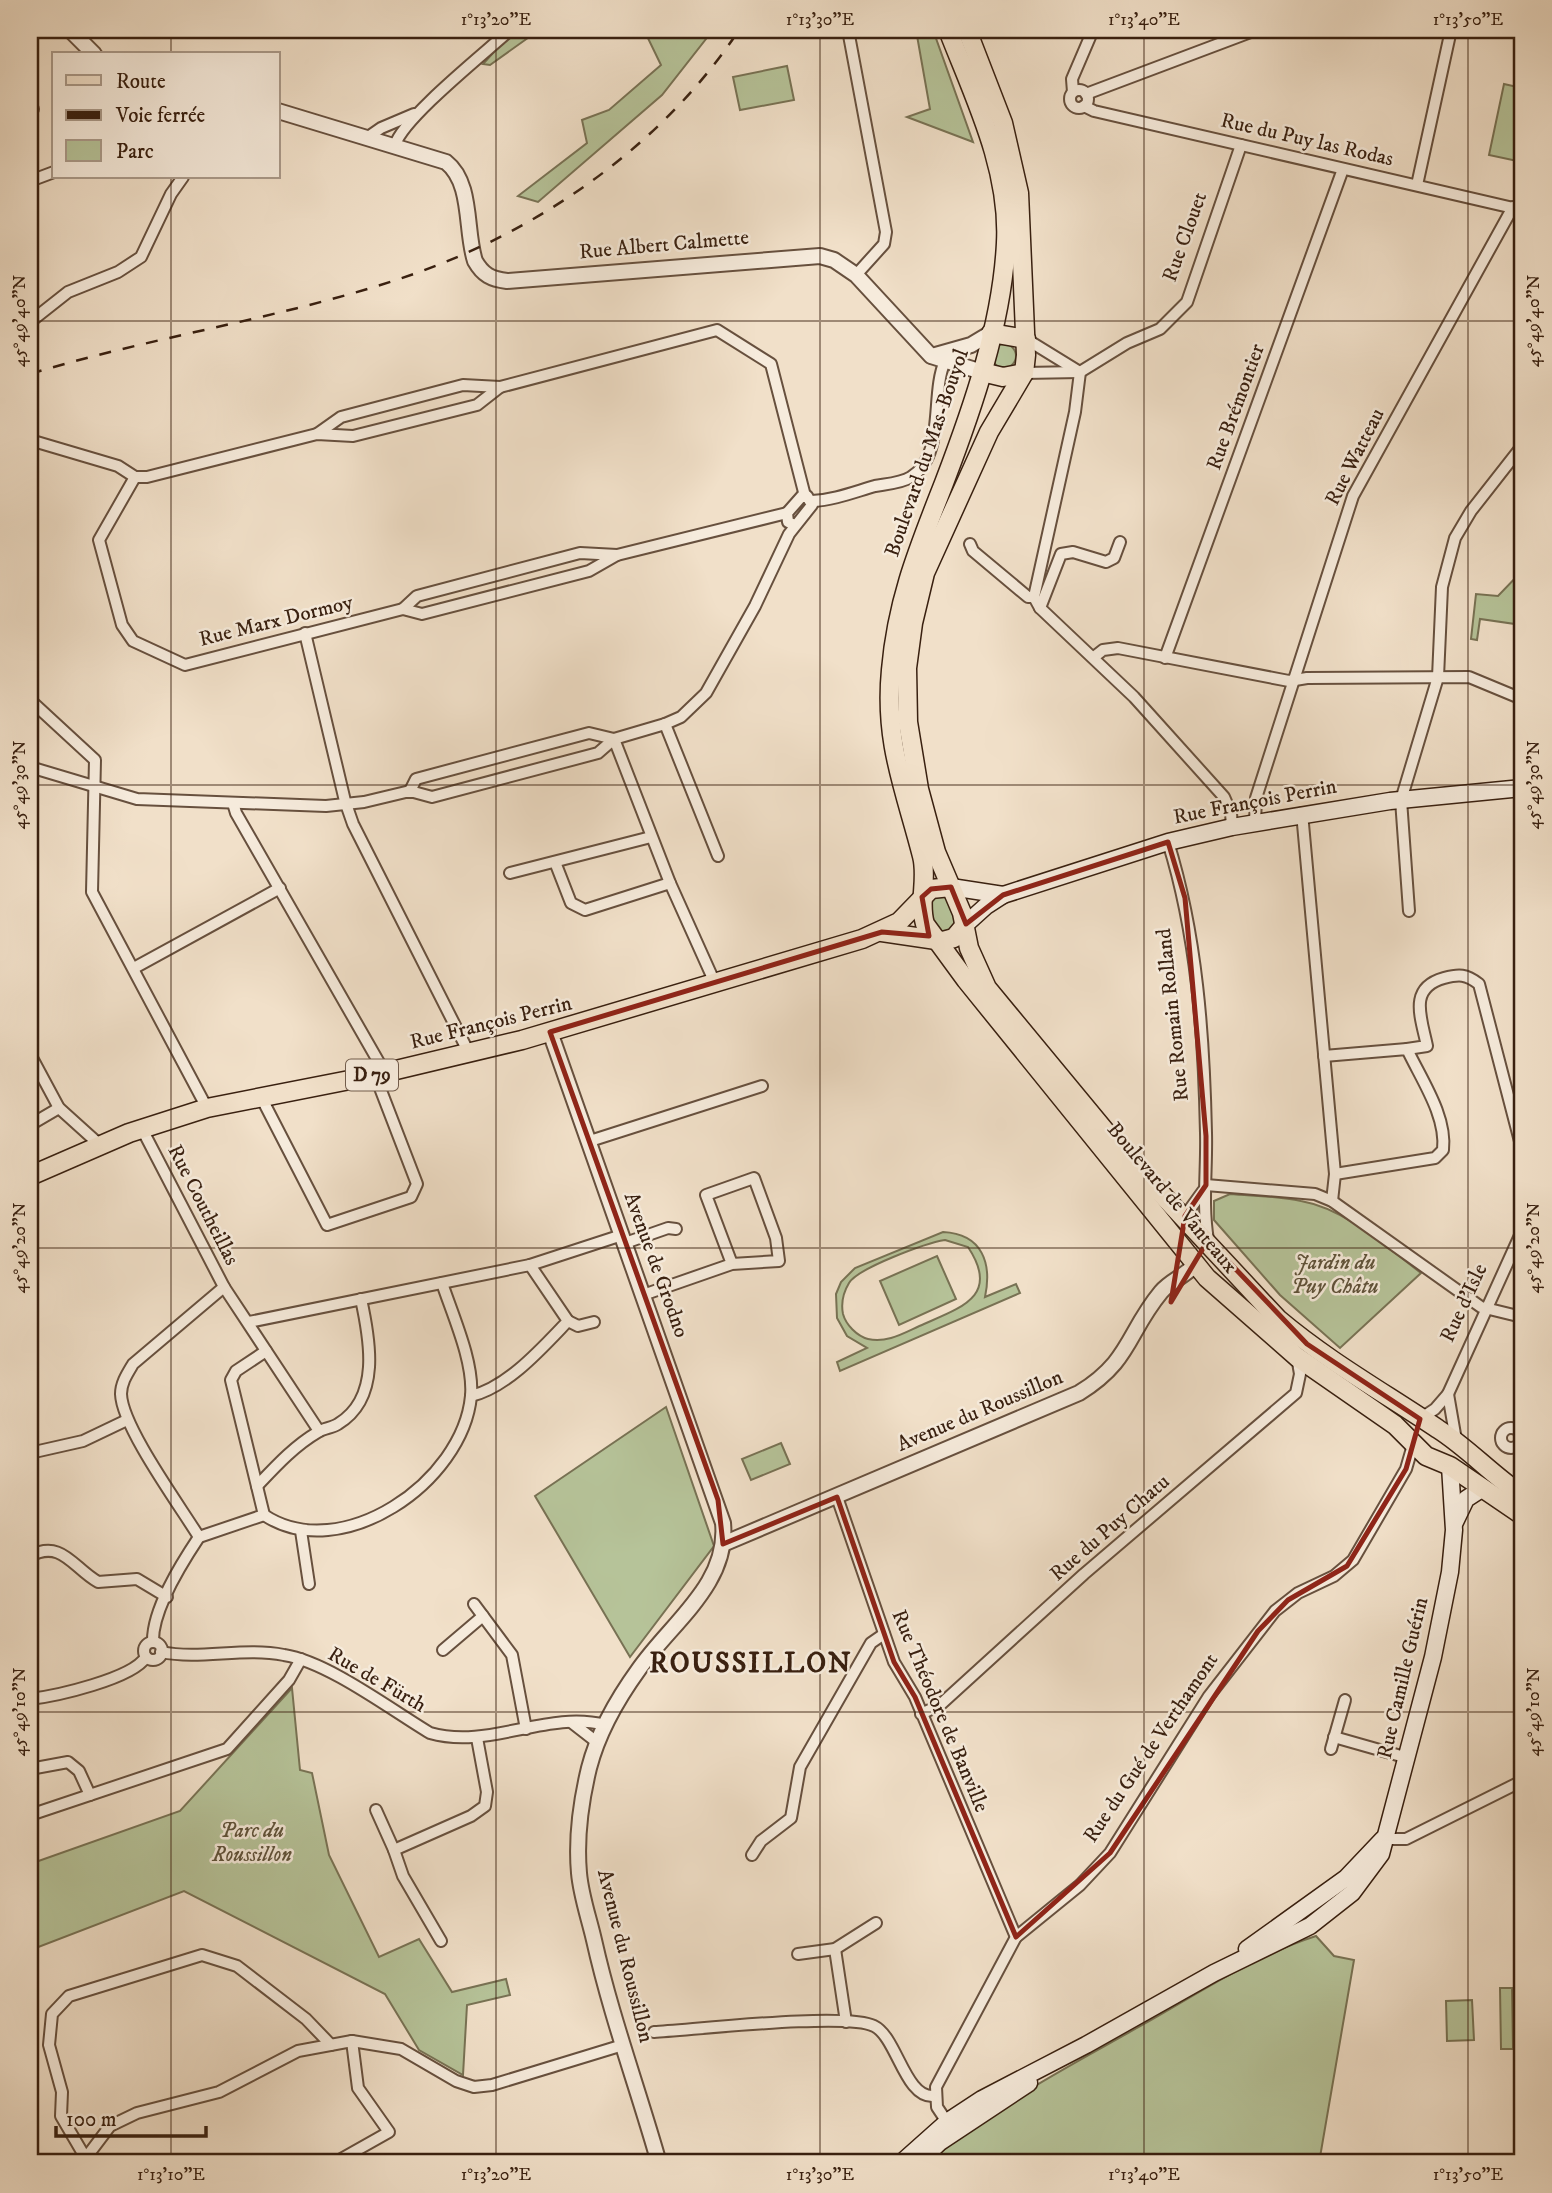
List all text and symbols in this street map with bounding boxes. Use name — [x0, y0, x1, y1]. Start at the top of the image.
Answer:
text: 1°13'20"E — [461, 9, 532, 31]
text: 1°13'30"E — [786, 9, 854, 31]
text: 1°13'40"E — [1108, 9, 1180, 31]
text: 1°13'50"E — [1433, 9, 1504, 31]
legend — [52, 52, 280, 178]
text: Route — [116, 69, 166, 95]
text: Voie ferrée — [115, 103, 206, 129]
street label: Rue du Puy las Rodas — [1218, 107, 1396, 173]
text: Parc — [116, 139, 154, 165]
street label: Rue Clouet — [1157, 188, 1213, 285]
street label: Rue Albert Calmette — [578, 225, 750, 265]
text: 45°49'40"N — [9, 274, 31, 367]
text: 45°49'40"N — [1523, 274, 1545, 367]
street label: Rue Brémontier — [1201, 340, 1271, 474]
street label: Boulevard du Mas-Bouyol — [879, 345, 975, 560]
street label: Rue Watteau — [1319, 404, 1391, 510]
street label: Rue Marx Dormoy — [196, 589, 357, 653]
text: 45°49'30"N — [9, 740, 31, 830]
text: 45°49'30"N — [1523, 740, 1545, 830]
street label: Rue François Perrin — [1171, 773, 1339, 831]
street label: Rue Romain Rolland — [1151, 927, 1195, 1103]
street label: Rue François Perrin — [408, 990, 574, 1056]
road number: D 79 — [346, 1060, 398, 1091]
street label: Boulevard de Vanteaux — [1101, 1117, 1243, 1279]
street label: Rue Coutheillas — [161, 1140, 245, 1270]
street label: Avenue de Grodno — [618, 1189, 694, 1341]
text: 45°49'20"N — [9, 1202, 31, 1294]
text: 45°49'20"N — [1523, 1202, 1545, 1294]
park label: Jardin du Puy Châtu — [1291, 1250, 1379, 1300]
street label: Rue d'Isle — [1435, 1259, 1494, 1346]
street label: Avenue du Roussillon — [893, 1364, 1067, 1458]
street label: Rue du Puy Chatu — [1045, 1469, 1175, 1587]
street label: Rue Camille Guérin — [1372, 1595, 1434, 1761]
street label: Rue Théodore de Banville — [886, 1606, 995, 1816]
street label: Rue de Fürth — [323, 1641, 431, 1719]
district label: ROUSSILLON — [649, 1646, 853, 1681]
street label: Rue du Gué de Verthamont — [1078, 1648, 1224, 1848]
text: 45°49'10"N — [9, 1667, 31, 1756]
text: 45°49'10"N — [1523, 1667, 1545, 1756]
park label: Parc du Roussillon — [211, 1818, 292, 1868]
street label: Avenue du Roussillon — [591, 1867, 659, 2045]
scale bar — [56, 2095, 206, 2139]
text: 100 m — [66, 2107, 117, 2133]
text: 1°13'10"E — [137, 2164, 205, 2186]
text: 1°13'20"E — [461, 2164, 532, 2186]
text: 1°13'30"E — [786, 2164, 854, 2186]
text: 1°13'40"E — [1108, 2164, 1180, 2186]
text: 1°13'50"E — [1433, 2164, 1504, 2186]

